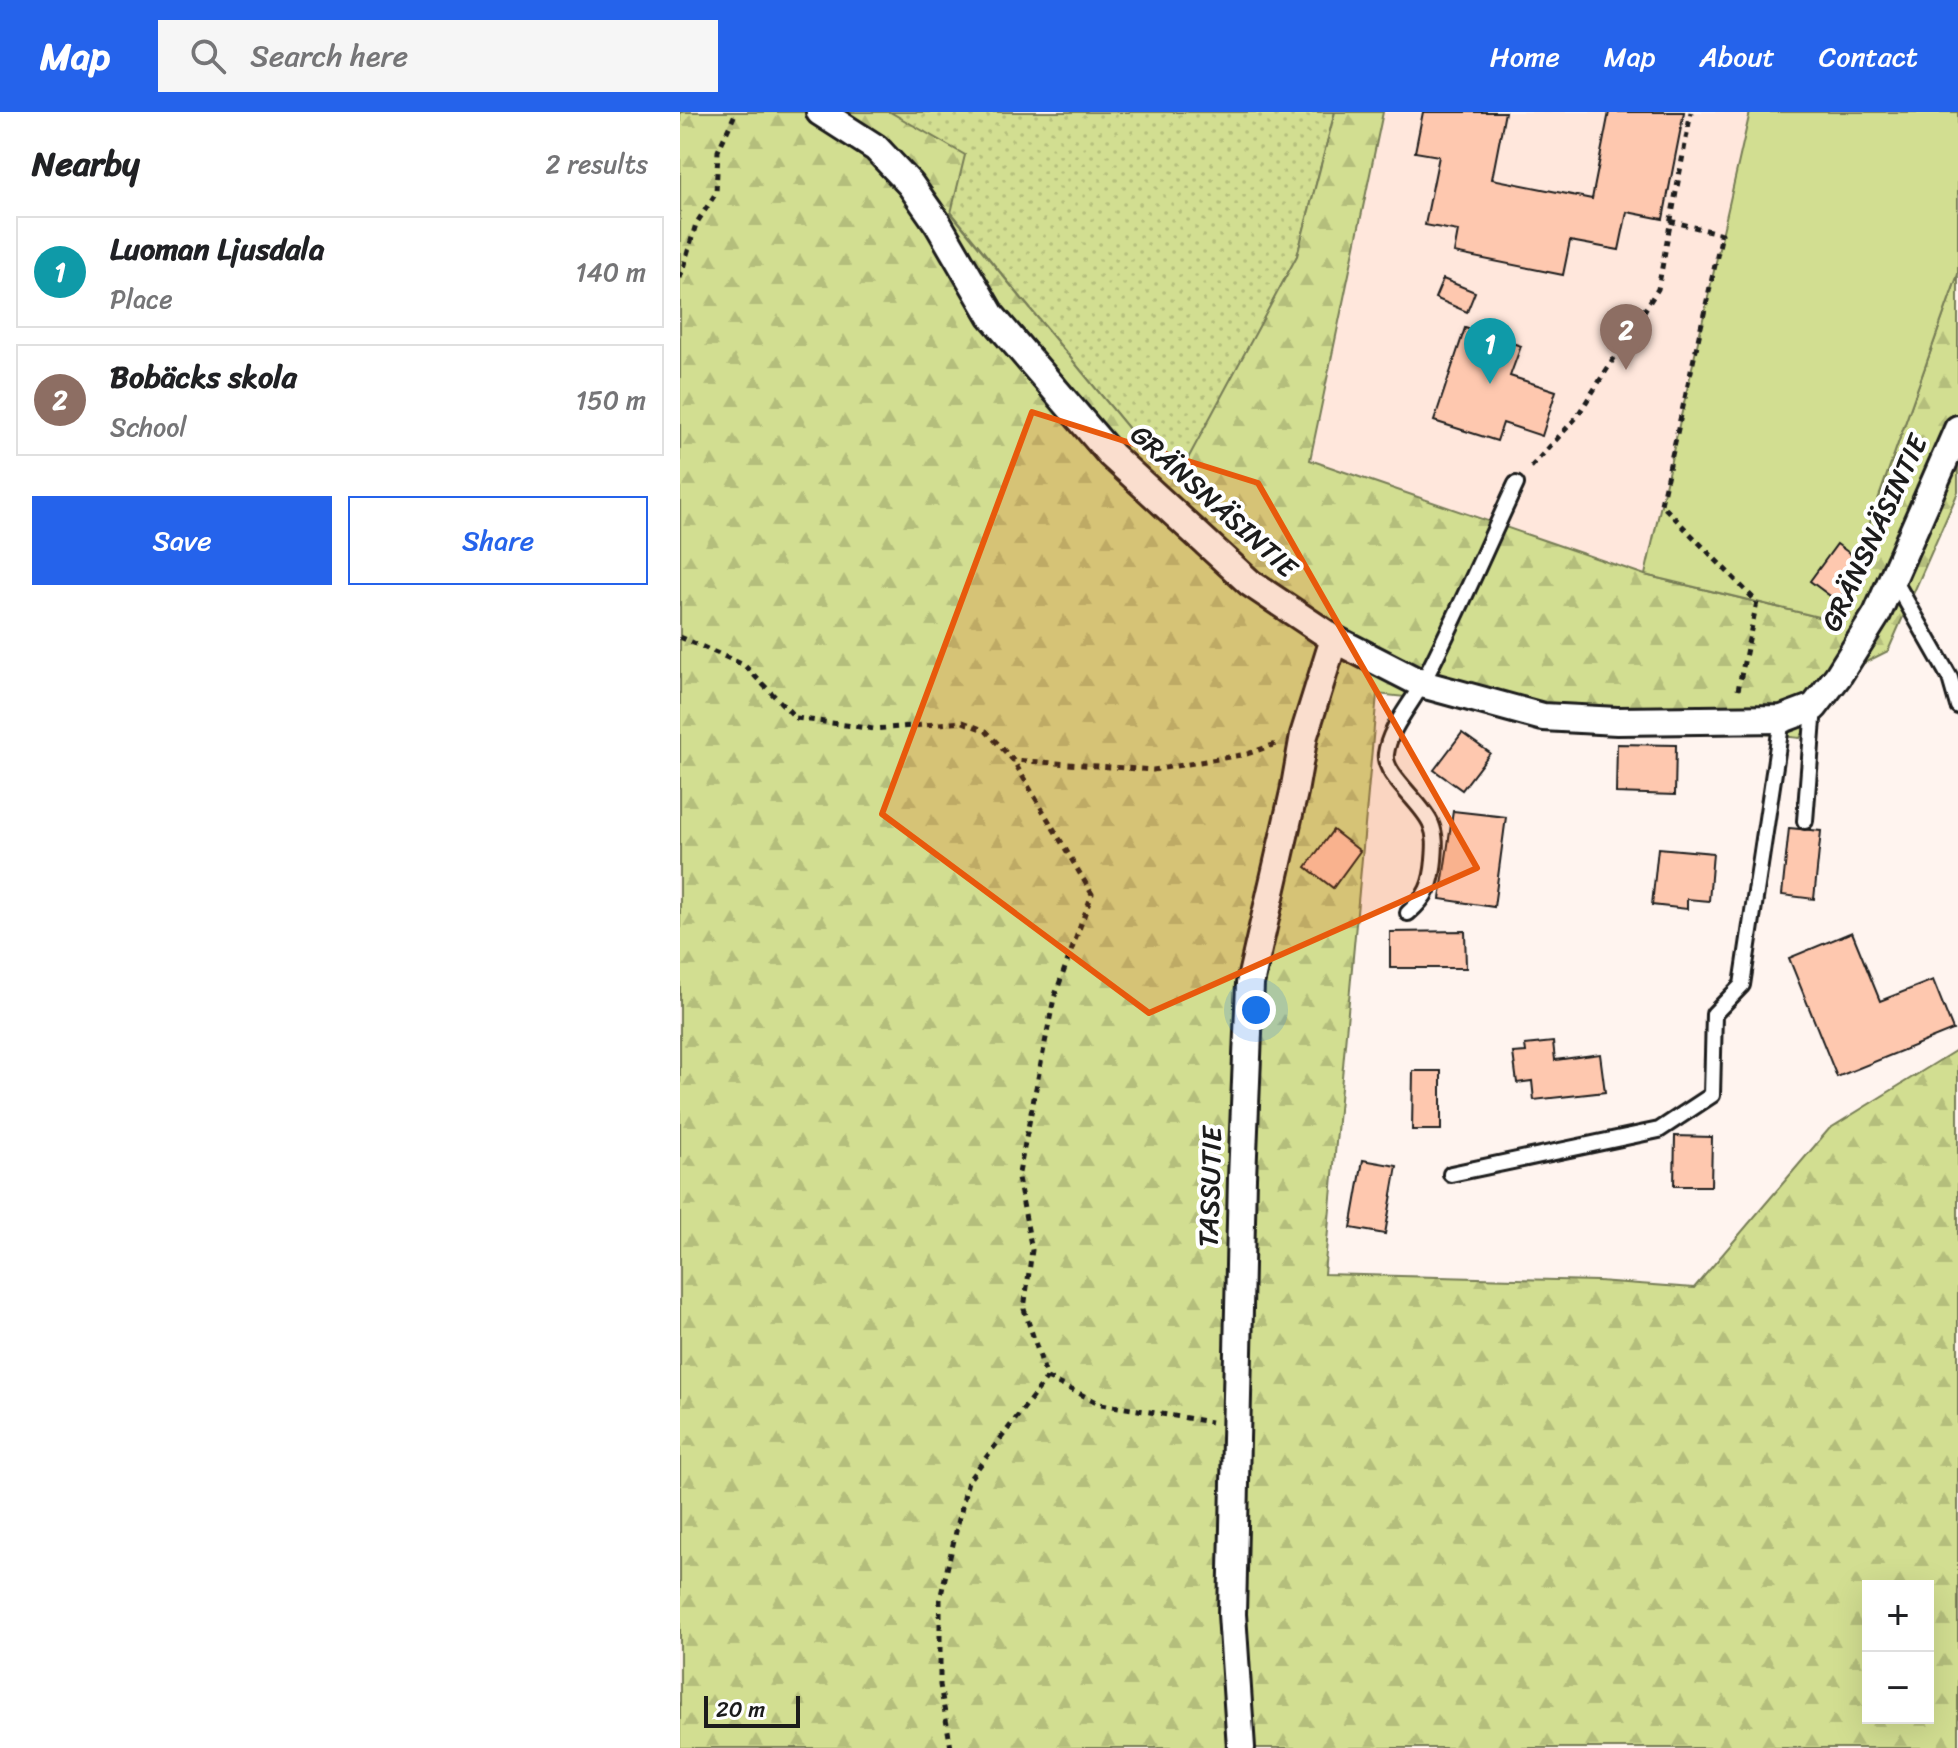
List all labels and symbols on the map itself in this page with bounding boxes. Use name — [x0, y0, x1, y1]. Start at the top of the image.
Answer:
pin: 2 — [1600, 304, 1652, 370]
pin: 1 — [1464, 318, 1516, 384]
street label: GRÄNSNÄSINTIE — [1119, 412, 1310, 591]
street label: GRÄNSNÄSINTIE — [1807, 425, 1942, 640]
your location — [1236, 990, 1276, 1030]
street label: TASSUTIE — [1183, 1124, 1237, 1248]
scale bar — [704, 1692, 800, 1728]

